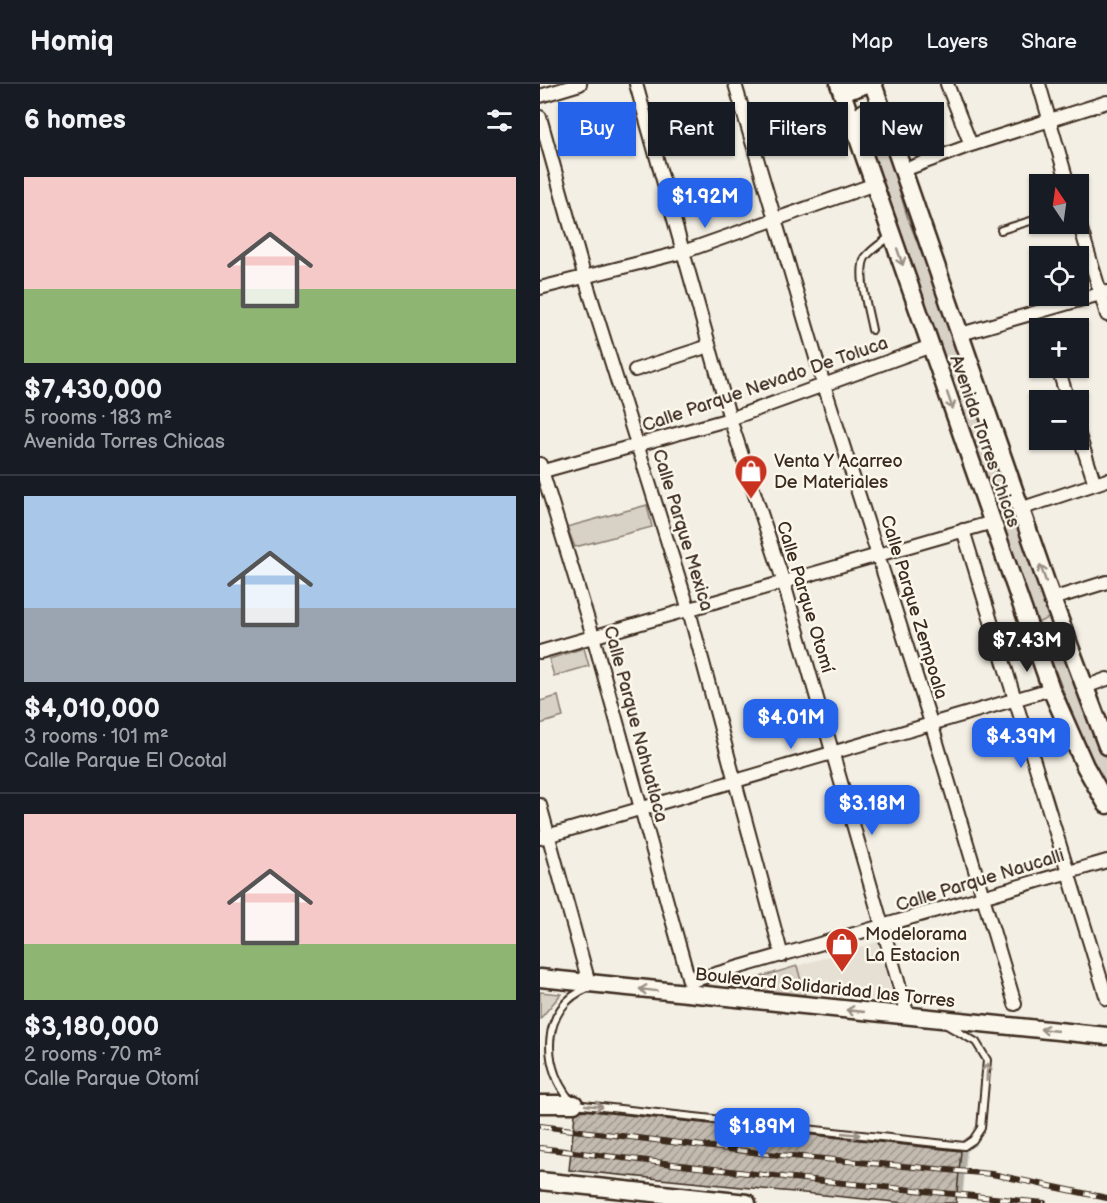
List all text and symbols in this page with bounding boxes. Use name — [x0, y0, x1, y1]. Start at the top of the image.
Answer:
text: Homiq — [30, 25, 114, 58]
text: Map — [851, 29, 893, 54]
text: Layers — [926, 29, 988, 54]
text: Share — [1021, 29, 1077, 54]
chip: Buy — [558, 102, 636, 156]
chip: Rent — [648, 102, 735, 156]
chip: Filters — [747, 102, 848, 156]
chip: New — [860, 102, 944, 156]
icon: filters — [483, 104, 516, 137]
text: 6 homes — [24, 105, 126, 136]
north arrow — [1029, 174, 1089, 234]
map controls — [1029, 174, 1089, 450]
pin: $1.92M — [656, 178, 754, 229]
text: $1.92M — [672, 185, 738, 209]
icon: home — [216, 216, 324, 324]
button: locate — [1029, 246, 1089, 306]
one-way arrow — [896, 247, 907, 266]
button: + — [1029, 318, 1089, 378]
street label: Calle Parque Nevado De Toluca — [639, 332, 891, 436]
street label: Avenida Torres Chicas — [946, 352, 1024, 530]
text: $7,430,000 — [24, 375, 162, 406]
button: − — [1029, 390, 1089, 450]
one-way arrow — [946, 392, 957, 410]
text: 5 rooms · 183 m² — [24, 406, 172, 430]
text: Avenida Torres Chicas — [24, 430, 225, 454]
street label: Calle Parque Mexica — [648, 447, 718, 613]
place label: Venta Y Acarreo De Materiales — [774, 451, 903, 493]
shop icon: Venta Y Acarreo De Materiales — [733, 453, 769, 500]
street label: Calle Parque Zempoala — [876, 513, 952, 701]
street label: Calle Parque Otomí — [772, 519, 838, 676]
icon: home — [216, 535, 324, 643]
one-way arrow — [1036, 564, 1047, 583]
pin: $7.43M — [978, 622, 1076, 673]
street label: Calle Parque Nahuatlaca — [600, 623, 672, 825]
text: $7.43M — [992, 629, 1062, 653]
text: $4,010,000 — [24, 694, 160, 725]
pin: $4.01M — [742, 699, 840, 750]
text: $4.01M — [757, 706, 825, 730]
pin: $4.39M — [972, 718, 1070, 769]
text: 3 rooms · 101 m² — [24, 725, 169, 749]
text: $4.39M — [986, 725, 1056, 749]
text: Calle Parque El Ocotal — [24, 749, 227, 773]
pin: $3.18M — [823, 785, 921, 836]
text: $3.18M — [839, 792, 905, 816]
street label: Calle Parque Naucalli — [893, 844, 1067, 916]
icon: home — [216, 853, 324, 961]
place label: Modelorama La Estacion — [865, 924, 967, 966]
shop icon: Modelorama La Estacion — [824, 926, 860, 973]
street label: Boulevard Solidaridad las Torres — [694, 964, 956, 1012]
one-way arrow — [638, 984, 658, 995]
one-way arrow — [845, 1005, 865, 1016]
text: $3,180,000 — [24, 1012, 159, 1043]
one-way arrow — [1039, 1024, 1059, 1035]
text: 2 rooms · 70 m² — [24, 1043, 162, 1067]
one-way arrow — [981, 1063, 992, 1083]
text: Calle Parque Otomí — [24, 1067, 199, 1091]
one-way arrow — [584, 1101, 604, 1112]
pin: $1.89M — [713, 1108, 811, 1159]
text: $1.89M — [729, 1115, 795, 1139]
one-way arrow — [841, 1129, 860, 1140]

